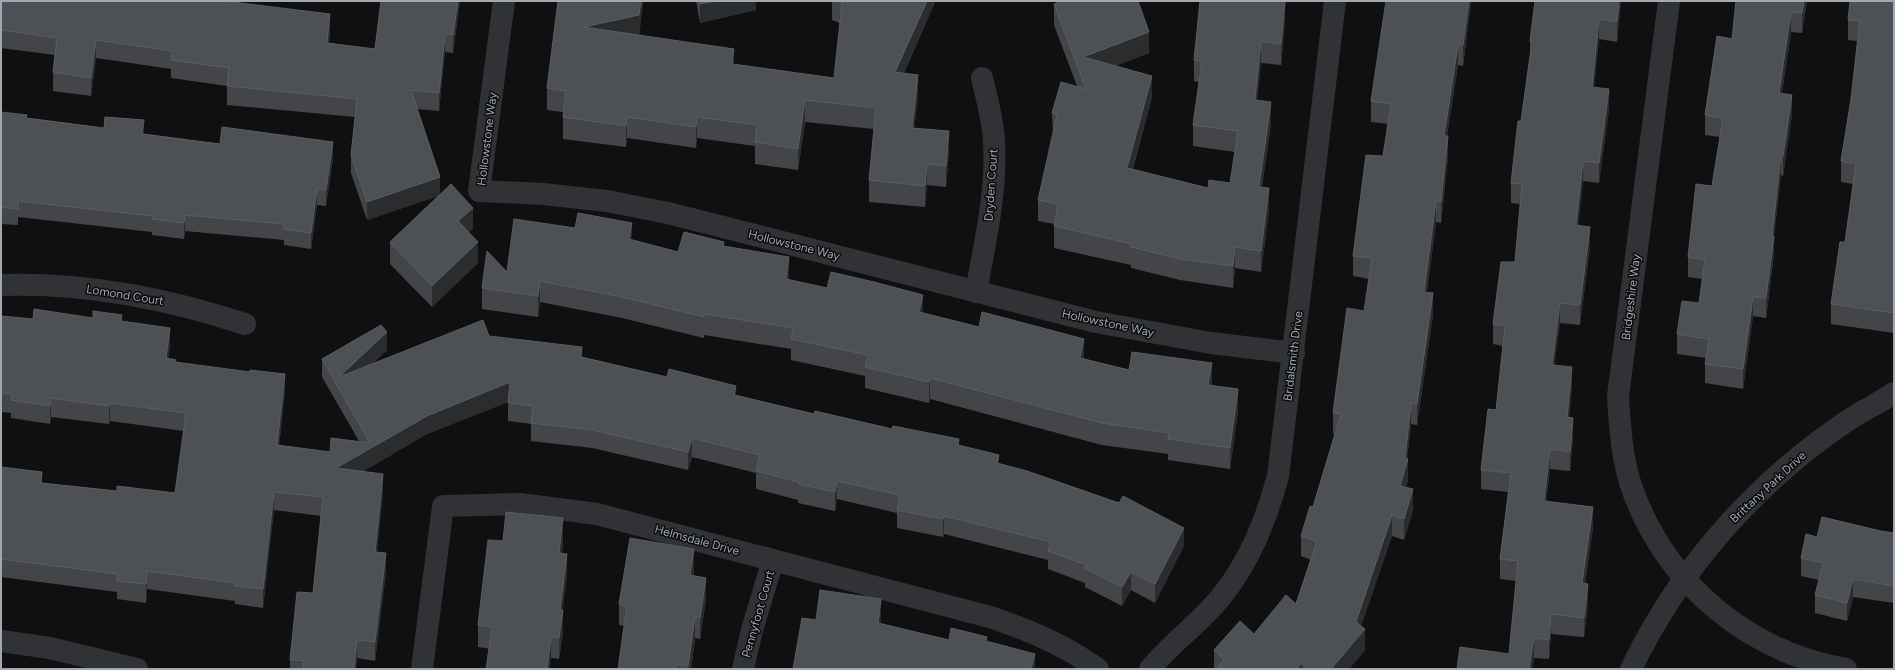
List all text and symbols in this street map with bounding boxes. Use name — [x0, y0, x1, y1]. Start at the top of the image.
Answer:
street label: Hollowstone Way — [474, 91, 500, 187]
street label: Dryden Court — [981, 148, 1001, 222]
street label: Hollowstone Way — [747, 227, 842, 263]
street label: Bridgeshire Way — [1619, 252, 1643, 341]
street label: Lomond Court — [85, 282, 165, 308]
street label: Hollowstone Way — [1061, 306, 1156, 340]
street label: Bridalsmith Drive — [1281, 310, 1306, 402]
street label: Brittany Park Drive — [1727, 448, 1809, 526]
street label: Helmsdale Drive — [653, 522, 741, 558]
street label: Pennyfoot Court — [739, 569, 777, 659]

